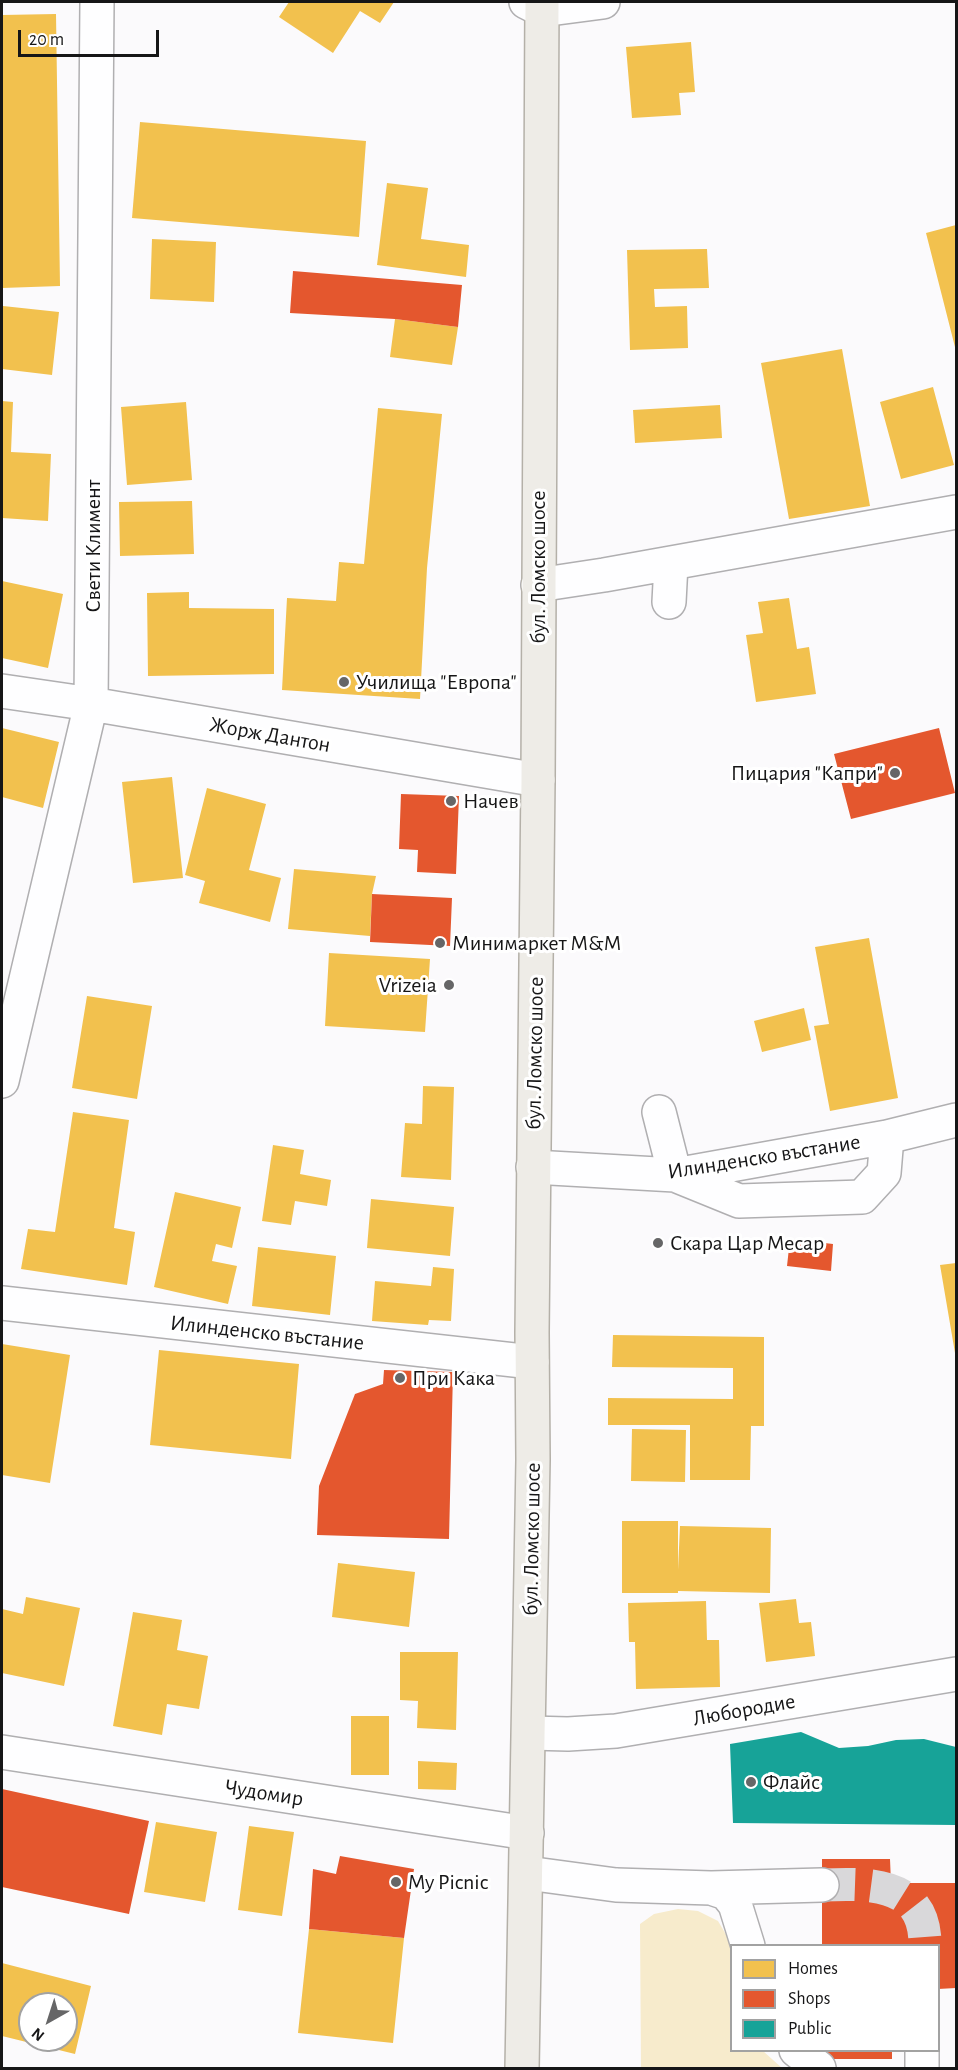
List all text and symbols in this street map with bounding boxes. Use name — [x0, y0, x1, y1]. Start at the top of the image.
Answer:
scale bar — [21, 18, 162, 56]
text: 20 m — [29, 31, 64, 49]
street label: Свети Климент — [80, 480, 106, 612]
street label: бул. Ломско шосе — [525, 490, 551, 644]
place label: Училища "Европа" — [356, 669, 517, 695]
marker: Училища "Европа" — [337, 675, 351, 689]
street label: Жорж Дантон — [207, 711, 333, 759]
place label: Пицария "Капри" — [731, 760, 883, 786]
marker: Пицария "Капри" — [888, 766, 902, 780]
place label: Начев — [463, 788, 519, 814]
marker: Начев — [444, 794, 458, 808]
place label: Минимаркет М&М — [452, 930, 622, 956]
marker: Минимаркет М&М — [433, 936, 447, 950]
place label: Vrizeia — [379, 972, 437, 998]
street label: бул. Ломско шосе — [520, 976, 550, 1130]
marker: Vrizeia — [442, 978, 456, 992]
street label: Илинденско въстание — [666, 1129, 862, 1185]
place label: Скара Цар Месар — [670, 1230, 824, 1256]
marker: Скара Цар Месар — [651, 1236, 665, 1250]
street label: Илинденско въстание — [169, 1310, 365, 1356]
place label: При Кака — [412, 1365, 495, 1391]
marker: При Кака — [393, 1371, 407, 1385]
street label: бул. Ломско шосе — [517, 1462, 547, 1616]
street label: Любородие — [691, 1688, 797, 1732]
place label: Флайс — [763, 1769, 820, 1795]
street label: Чудомир — [223, 1774, 305, 1812]
marker: Флайс — [744, 1775, 758, 1789]
place label: My Picnic — [408, 1869, 488, 1895]
marker: My Picnic — [389, 1875, 403, 1889]
legend — [730, 1944, 940, 2052]
text: Homes — [788, 1960, 838, 1978]
text: Shops — [788, 1990, 830, 2008]
north arrow — [18, 1992, 78, 2052]
text: Public — [788, 2020, 831, 2038]
text: N — [29, 2025, 47, 2044]

